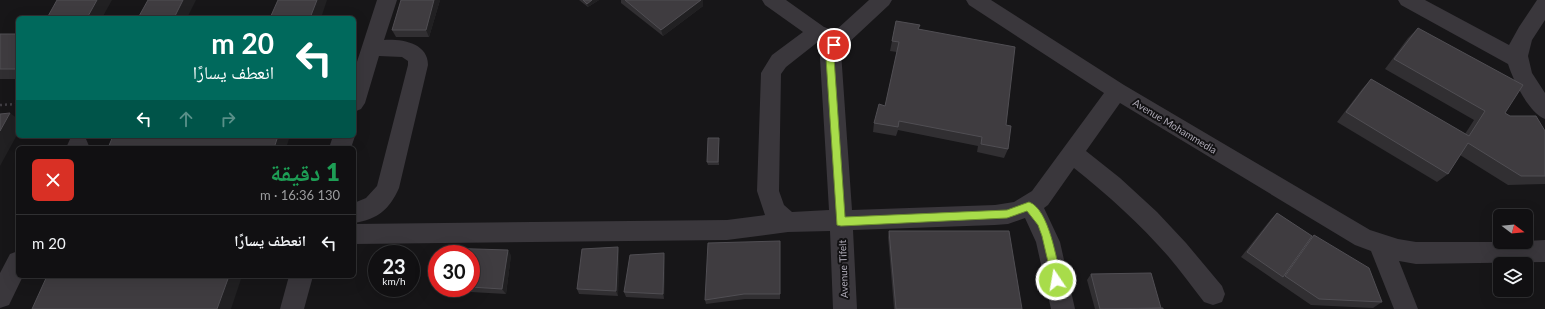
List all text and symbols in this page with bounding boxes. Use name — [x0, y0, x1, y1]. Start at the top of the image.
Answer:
text: 20 m — [211, 26, 274, 60]
pin — [817, 28, 851, 62]
icon: left — [288, 32, 340, 84]
icon: arrive — [823, 34, 845, 56]
text: انعطف يسارًا — [193, 61, 274, 83]
street label: Avenue Mohammedia — [1131, 96, 1219, 156]
icon: left — [133, 108, 155, 130]
icon: ahead — [175, 108, 197, 130]
icon: right — [217, 108, 239, 130]
text: 1 دقيقة — [270, 157, 340, 186]
button: close — [32, 159, 74, 201]
text: 130 m · 16:36 — [260, 187, 340, 203]
north arrow — [1493, 209, 1533, 249]
map controls — [1493, 209, 1533, 297]
text: انعطف يسارًا — [234, 231, 306, 249]
icon: left — [318, 232, 340, 254]
text: 20 m — [32, 234, 66, 252]
street label: Avenue Tifelt — [836, 239, 850, 298]
speed limit sign: 30 — [428, 245, 480, 297]
text: 23 — [382, 254, 406, 278]
button: layers — [1493, 257, 1533, 297]
position arrow — [1035, 259, 1077, 301]
text: km/h — [382, 275, 406, 287]

